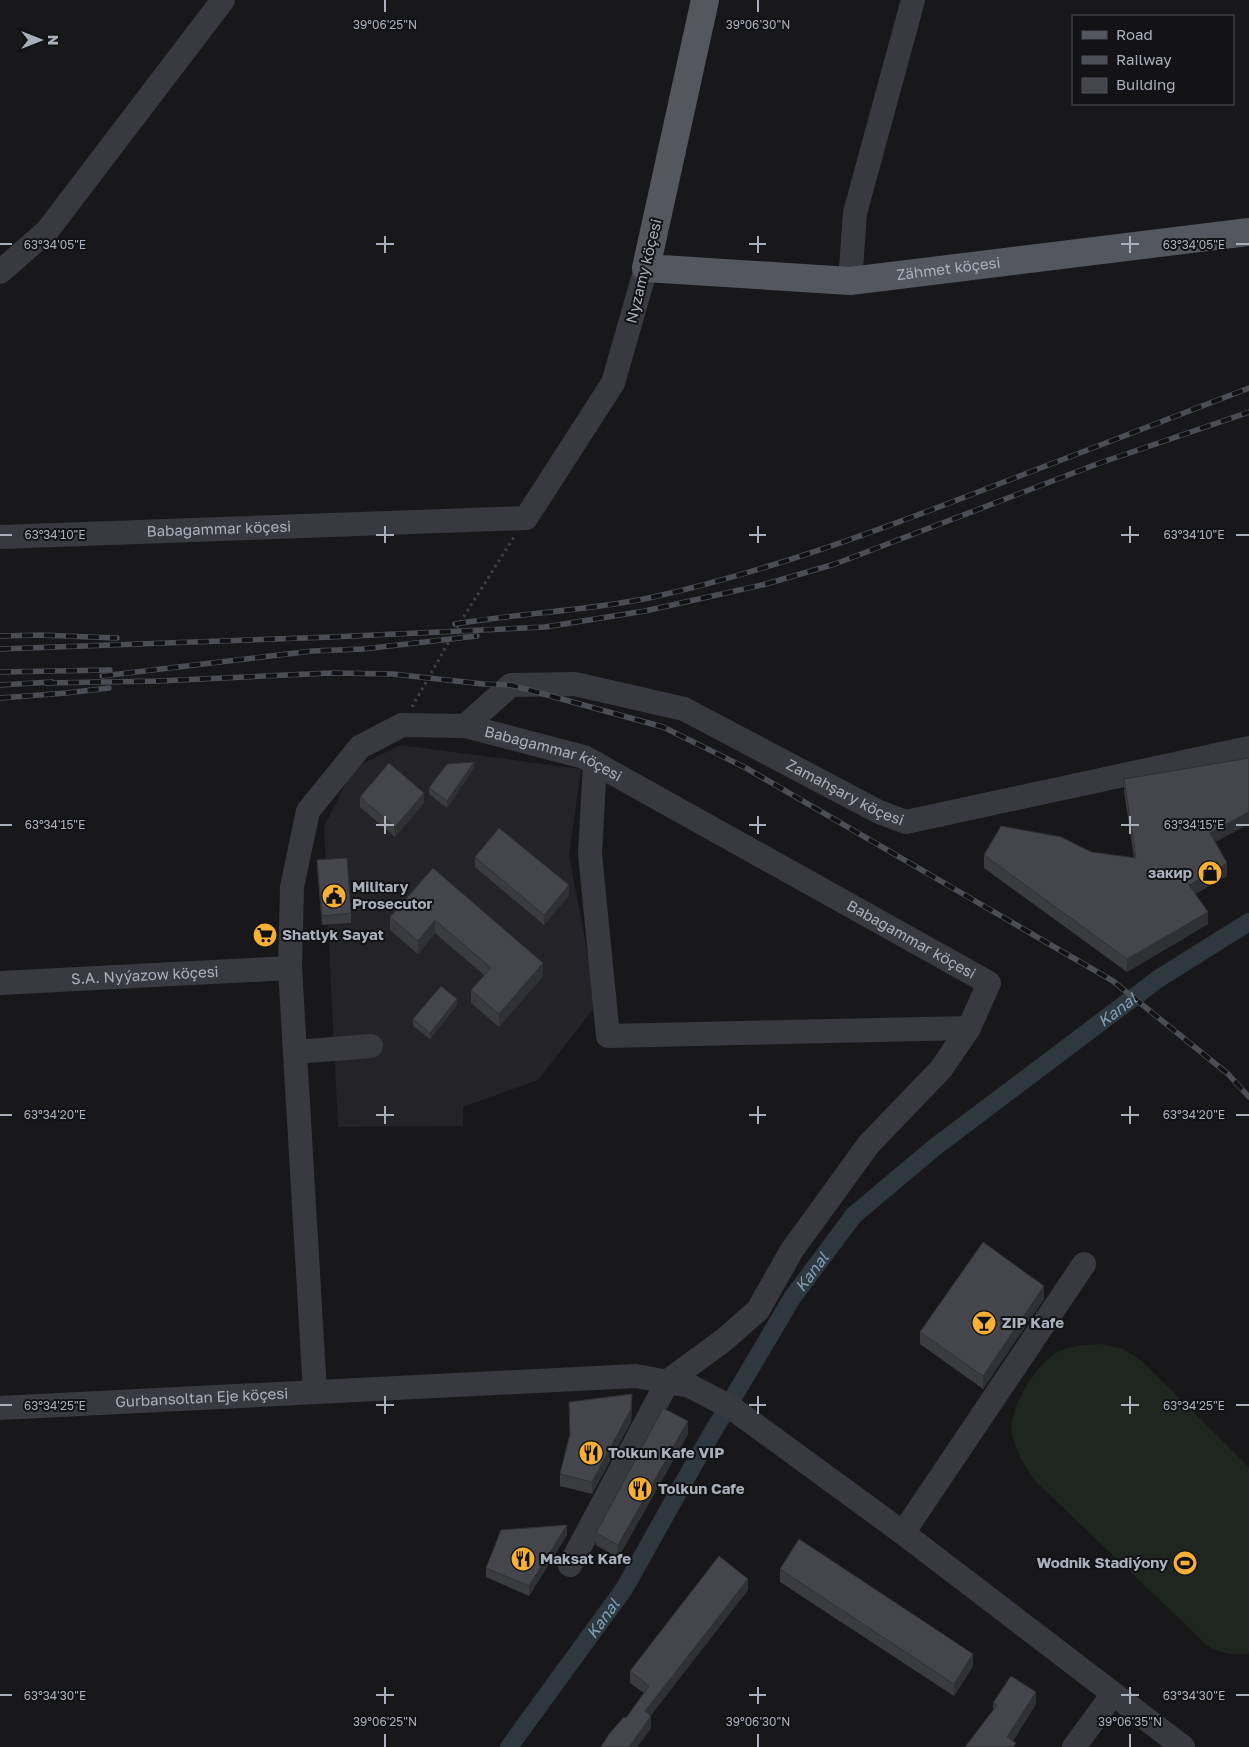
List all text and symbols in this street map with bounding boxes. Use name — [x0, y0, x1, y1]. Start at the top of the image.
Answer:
north arrow — [15, 15, 65, 65]
legend — [1072, 15, 1234, 105]
text: 39°06'25"N — [353, 17, 417, 32]
text: 39°06'30"N — [726, 17, 790, 32]
text: Road — [1116, 25, 1153, 43]
text: N — [45, 35, 62, 45]
text: Railway — [1116, 50, 1172, 68]
text: Building — [1116, 75, 1176, 93]
street label: Nyzamy köçesi — [621, 217, 665, 325]
text: 63°34'05"E — [24, 237, 86, 252]
text: 63°34'05"E — [1163, 237, 1225, 252]
street label: Zähmet köçesi — [895, 253, 1001, 283]
street label: Babagammar köçesi — [146, 516, 291, 540]
text: 63°34'10"E — [24, 527, 86, 542]
text: 63°34'10"E — [1163, 527, 1225, 542]
street label: Babagammar köçesi — [483, 721, 626, 784]
street label: Zamahşary köçesi — [784, 755, 907, 828]
text: 63°34'15"E — [25, 817, 85, 832]
text: 63°34'15"E — [1164, 817, 1224, 832]
shop icon: закир — [1197, 860, 1223, 886]
place label: закир — [1148, 863, 1192, 881]
place label: Military Prosecutor — [352, 877, 432, 912]
public building icon: Military Prosecutor — [321, 883, 347, 909]
street label: Babagammar köçesi — [844, 896, 979, 982]
supermarket icon: Shatlyk Sayat — [252, 922, 278, 948]
place label: Shatlyk Sayat — [282, 925, 384, 943]
street label: S.A. Nyýazow köçesi — [70, 962, 219, 987]
water label: Kanal — [1094, 988, 1142, 1031]
text: 63°34'20"E — [24, 1107, 86, 1122]
text: 63°34'20"E — [1163, 1107, 1225, 1122]
water label: Kanal — [790, 1248, 833, 1296]
bar icon: ZIP Kafe — [971, 1310, 997, 1336]
place label: ZIP Kafe — [1002, 1313, 1064, 1331]
street label: Gurbansoltan Eje köçesi — [115, 1384, 289, 1410]
text: 63°34'25"E — [24, 1398, 86, 1413]
text: 63°34'25"E — [1163, 1398, 1225, 1413]
restaurant icon: Tolkun Kafe VIP — [578, 1440, 604, 1466]
place label: Tolkun Kafe VIP — [608, 1443, 724, 1461]
restaurant icon: Tolkun Cafe — [627, 1476, 653, 1502]
place label: Tolkun Cafe — [658, 1479, 745, 1497]
restaurant icon: Maksat Kafe — [510, 1546, 536, 1572]
place label: Maksat Kafe — [540, 1549, 631, 1567]
sports icon: Wodnik Stadiýony — [1172, 1550, 1198, 1576]
place label: Wodnik Stadiýony — [1036, 1553, 1168, 1571]
water label: Kanal — [582, 1594, 624, 1642]
text: 63°34'30"E — [24, 1688, 86, 1703]
text: 63°34'30"E — [1163, 1688, 1225, 1703]
text: 39°06'25"N — [353, 1714, 417, 1729]
text: 39°06'30"N — [726, 1714, 790, 1729]
text: 39°06'35"N — [1098, 1714, 1162, 1729]

